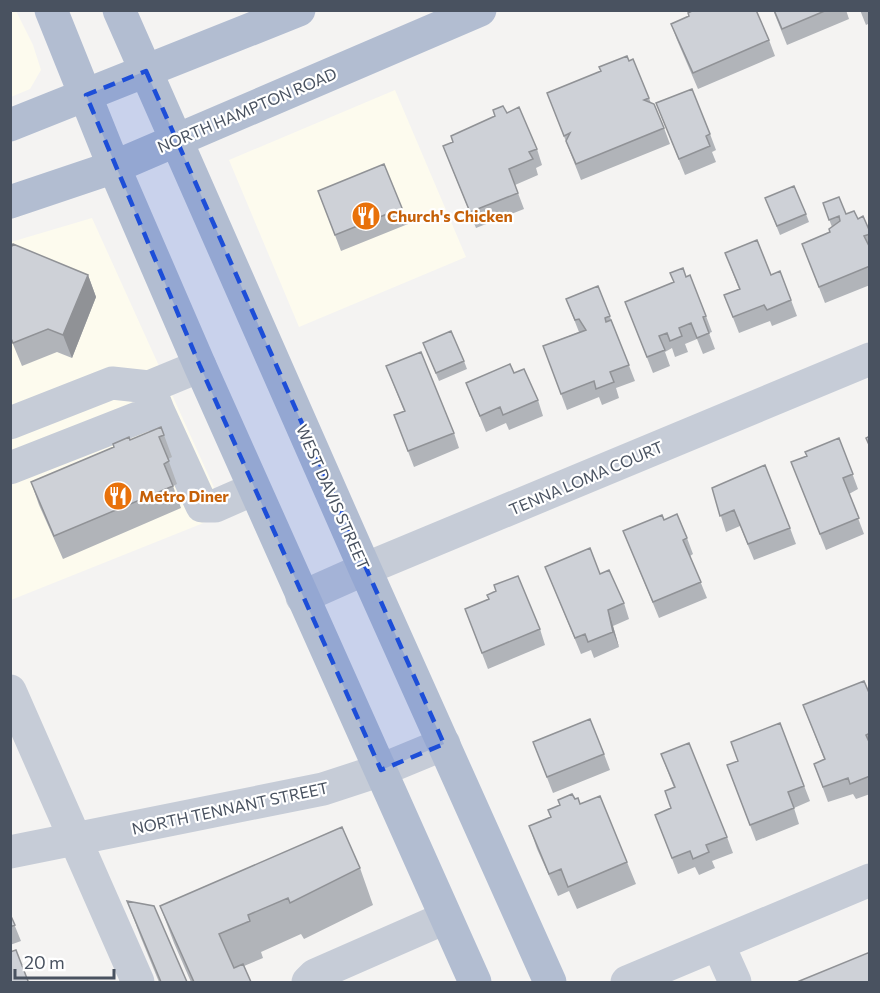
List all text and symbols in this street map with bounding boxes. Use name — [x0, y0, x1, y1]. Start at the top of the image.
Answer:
street label: NORTH HAMPTON ROAD — [154, 63, 339, 156]
restaurant icon: Church's Chicken — [350, 200, 382, 232]
place label: Church's Chicken — [387, 206, 513, 225]
street label: WEST DAVIS STREET — [293, 421, 374, 572]
street label: TENNA LOMA COURT — [506, 436, 666, 519]
restaurant icon: Metro Diner — [102, 480, 134, 512]
place label: Metro Diner — [139, 486, 229, 505]
street label: NORTH TENNANT STREET — [130, 777, 330, 838]
scale bar — [15, 942, 114, 980]
text: 20 m — [24, 951, 65, 973]

